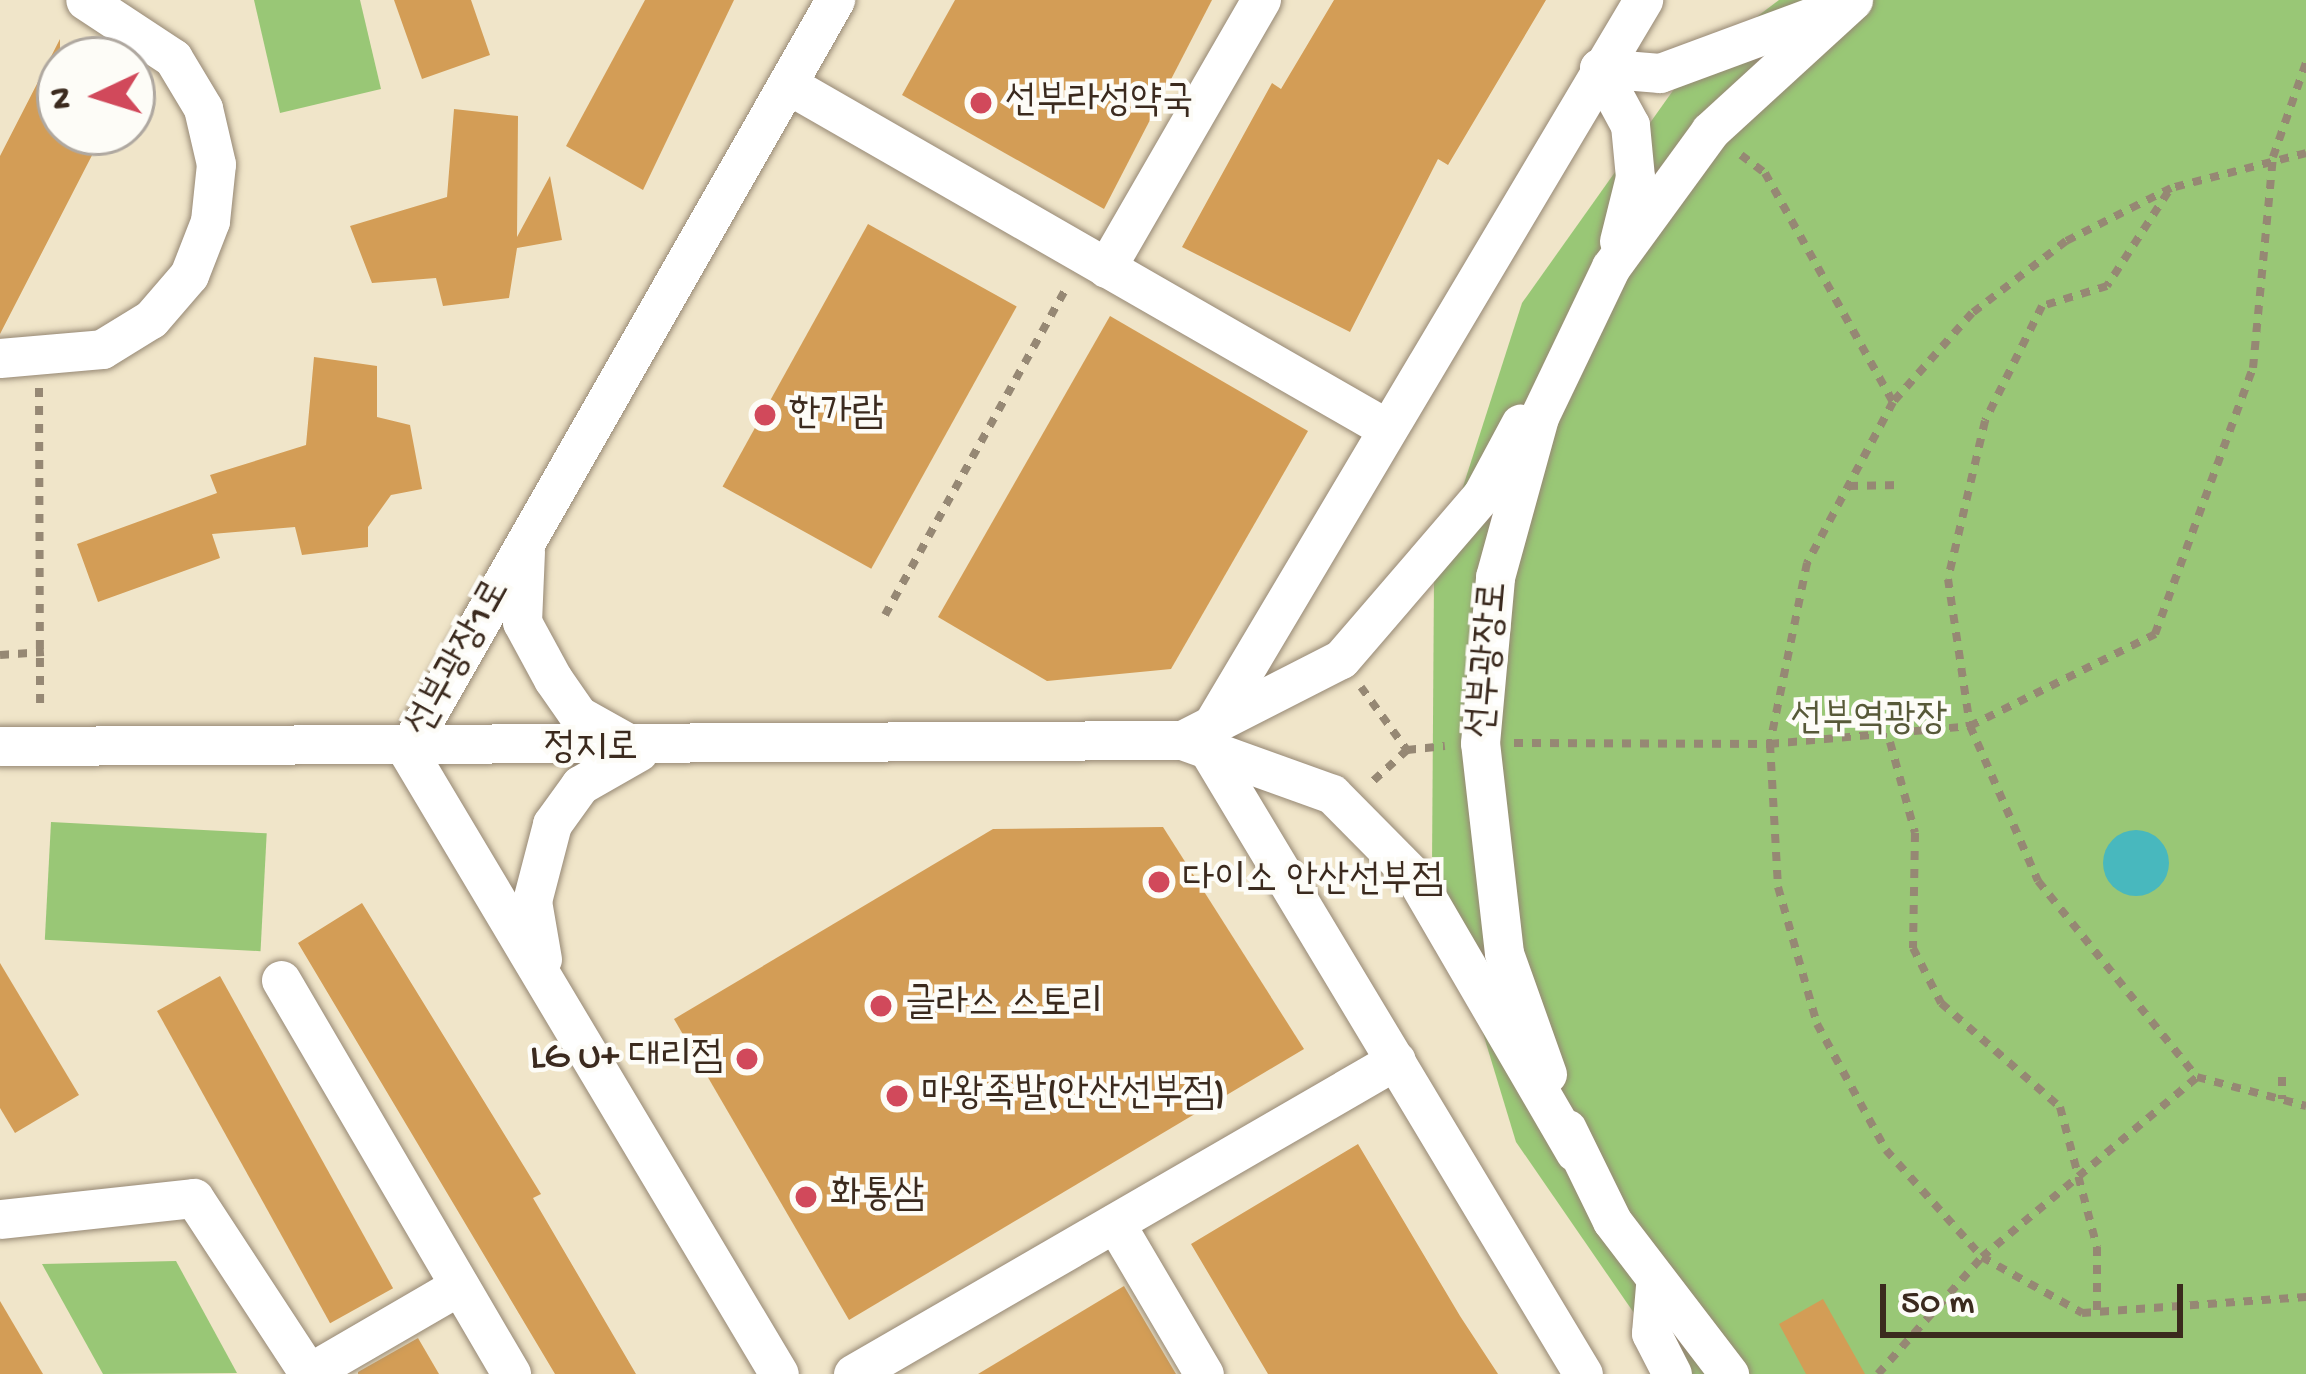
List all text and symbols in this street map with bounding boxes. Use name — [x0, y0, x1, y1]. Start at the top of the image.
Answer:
north arrow — [36, 36, 156, 156]
place label: 선부라성약국 — [1005, 80, 1193, 126]
text: N — [43, 86, 83, 110]
marker: 선부라성약국 — [968, 90, 994, 116]
place label: 한가람 — [789, 392, 883, 438]
marker: 한가람 — [752, 402, 778, 428]
street label: 선부광장1로 — [398, 572, 522, 746]
street label: 선부광장로 — [1460, 580, 1520, 740]
park label: 선부역광장 — [1791, 698, 1947, 744]
street label: 정지로 — [544, 727, 638, 773]
place label: 다이소 안산선부점 — [1183, 859, 1443, 905]
marker: 다이소 안산선부점 — [1146, 869, 1172, 895]
place label: 글라스 스토리 — [905, 983, 1103, 1029]
marker: 글라스 스토리 — [868, 993, 894, 1019]
place label: LG U+ 대리점 — [530, 1036, 723, 1082]
marker: LG U+ 대리점 — [734, 1046, 760, 1072]
place label: 마왕족발(안산선부점) — [921, 1073, 1226, 1119]
marker: 마왕족발(안산선부점) — [884, 1083, 910, 1109]
place label: 화통삼 — [830, 1174, 924, 1220]
marker: 화통삼 — [793, 1184, 819, 1210]
scale bar — [1886, 1260, 2189, 1334]
text: 50 m — [1901, 1283, 1974, 1326]

